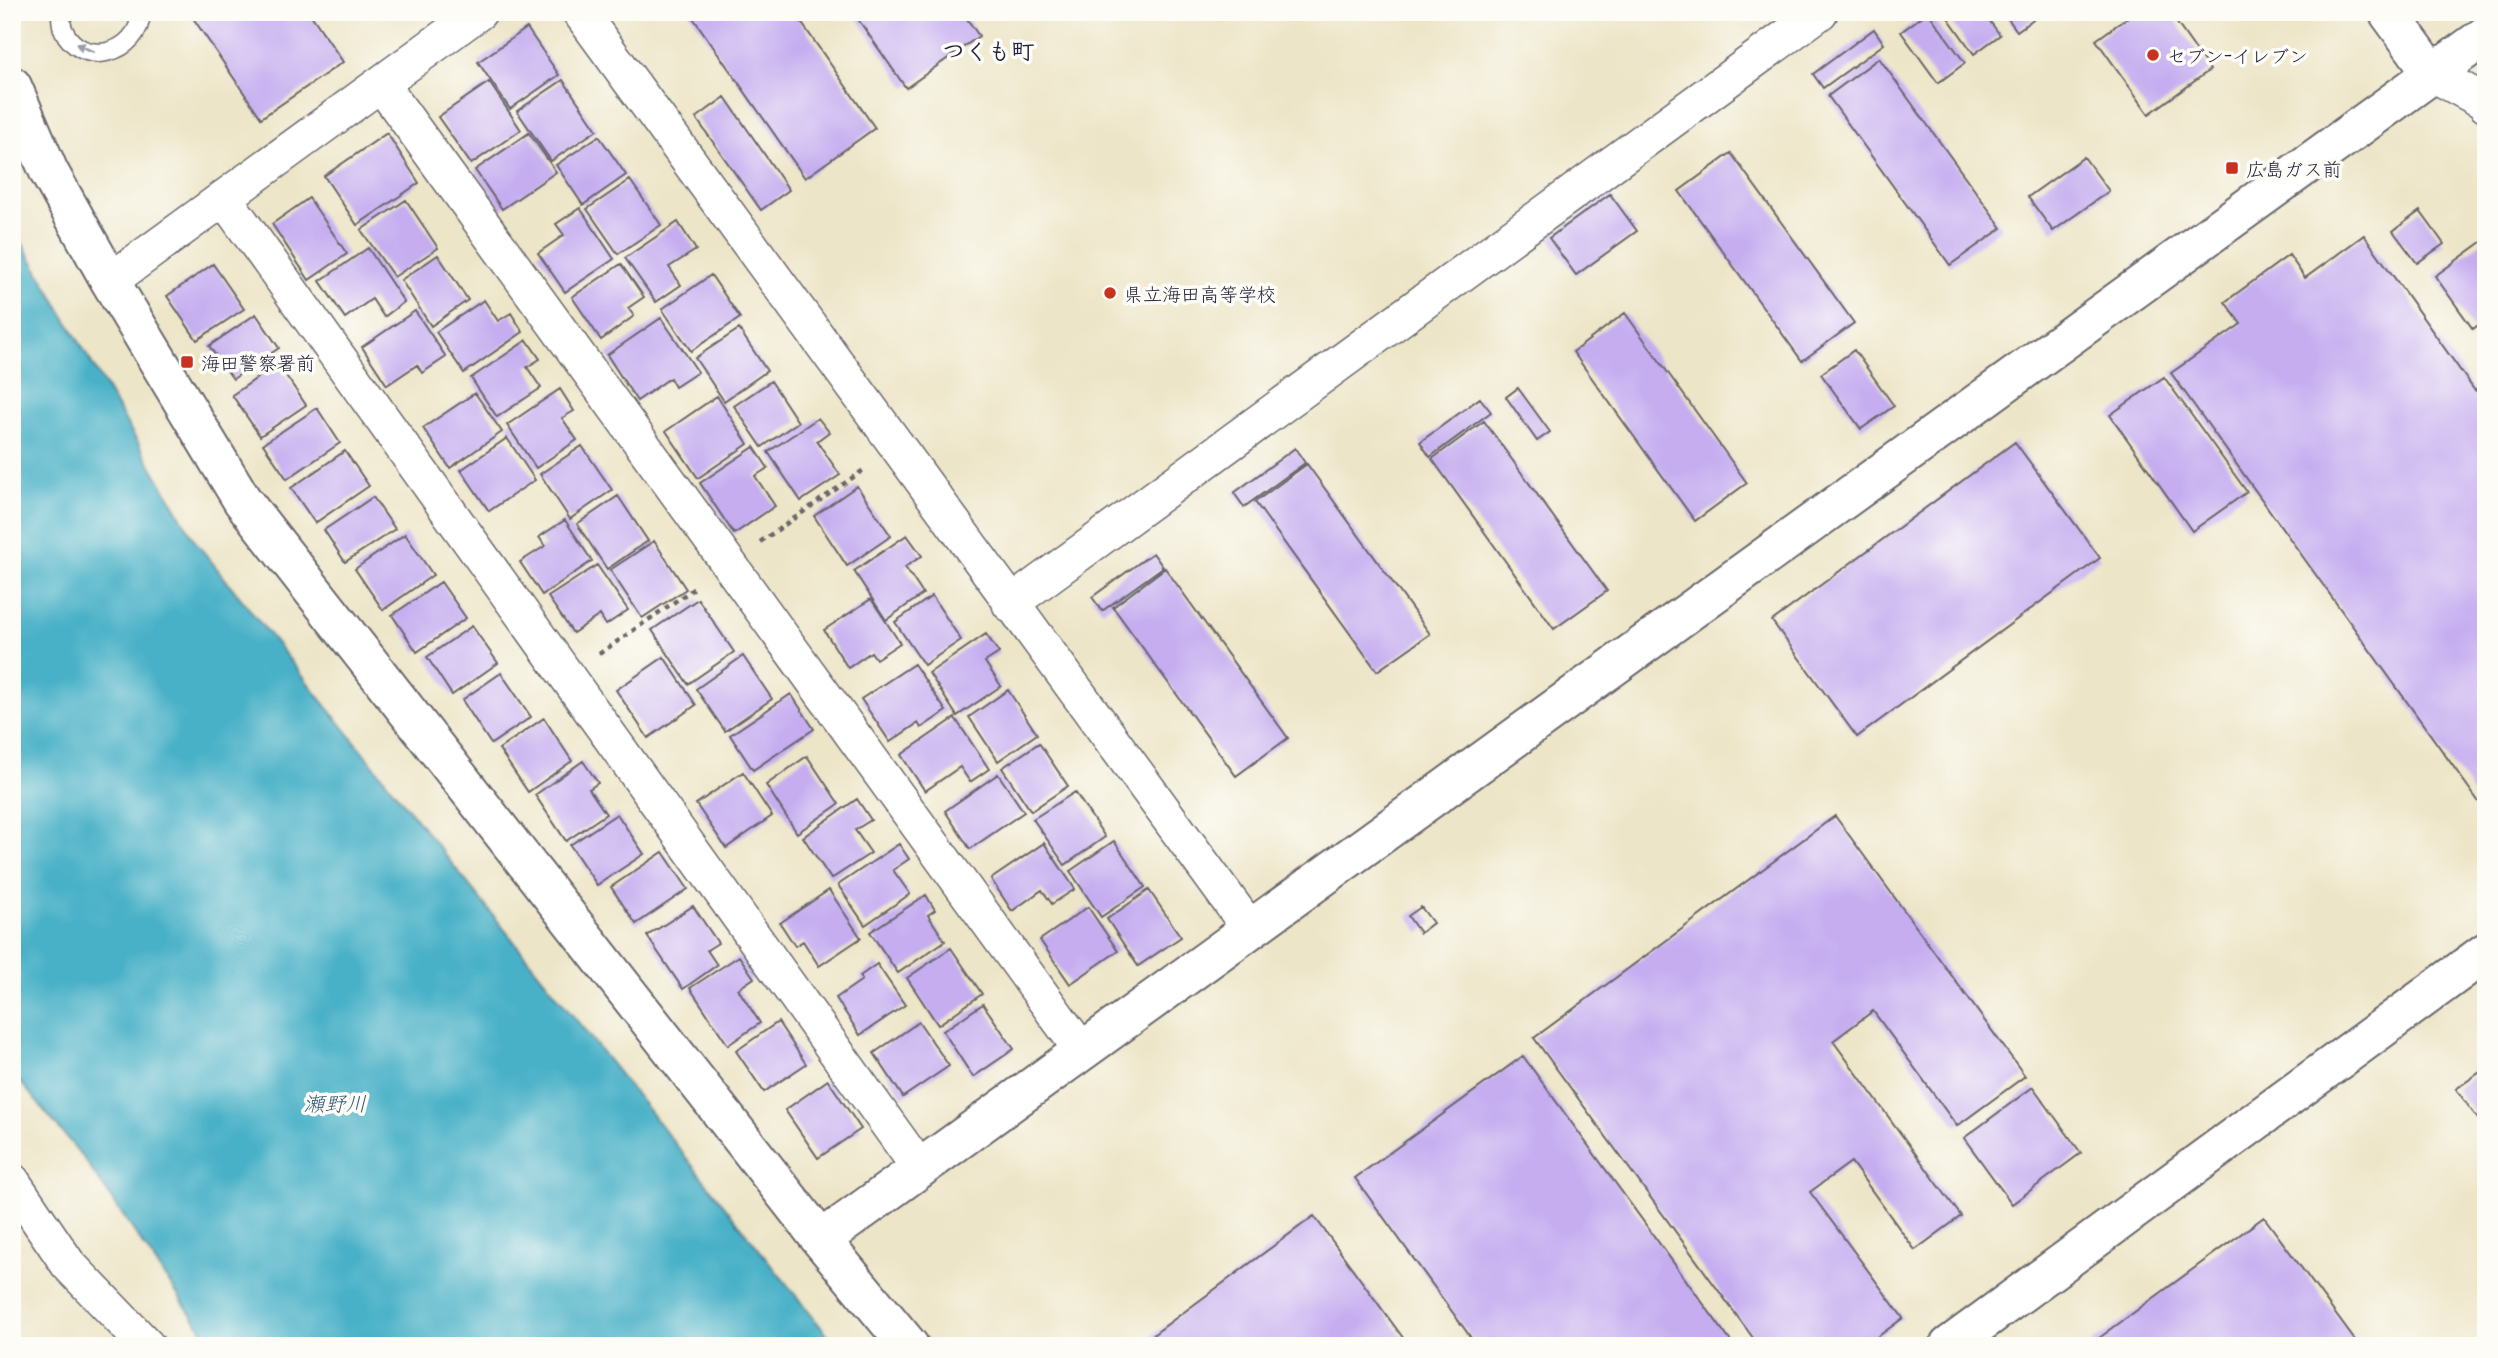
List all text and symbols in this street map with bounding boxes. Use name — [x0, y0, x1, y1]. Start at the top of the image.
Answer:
district label: つくも町 — [942, 35, 1034, 65]
one-way arrow — [75, 42, 95, 54]
place label: セブン-イレブン — [2167, 43, 2308, 68]
marker: セブン-イレブン — [2145, 47, 2161, 63]
place label: 広島ガス前 — [2246, 156, 2341, 181]
marker: 広島ガス前 — [2224, 160, 2240, 176]
place label: 県立海田高等学校 — [1124, 281, 1276, 306]
marker: 県立海田高等学校 — [1102, 285, 1118, 301]
place label: 海田警察署前 — [201, 350, 315, 375]
marker: 海田警察署前 — [179, 354, 195, 370]
water label: 瀬野川 — [304, 1089, 367, 1116]

